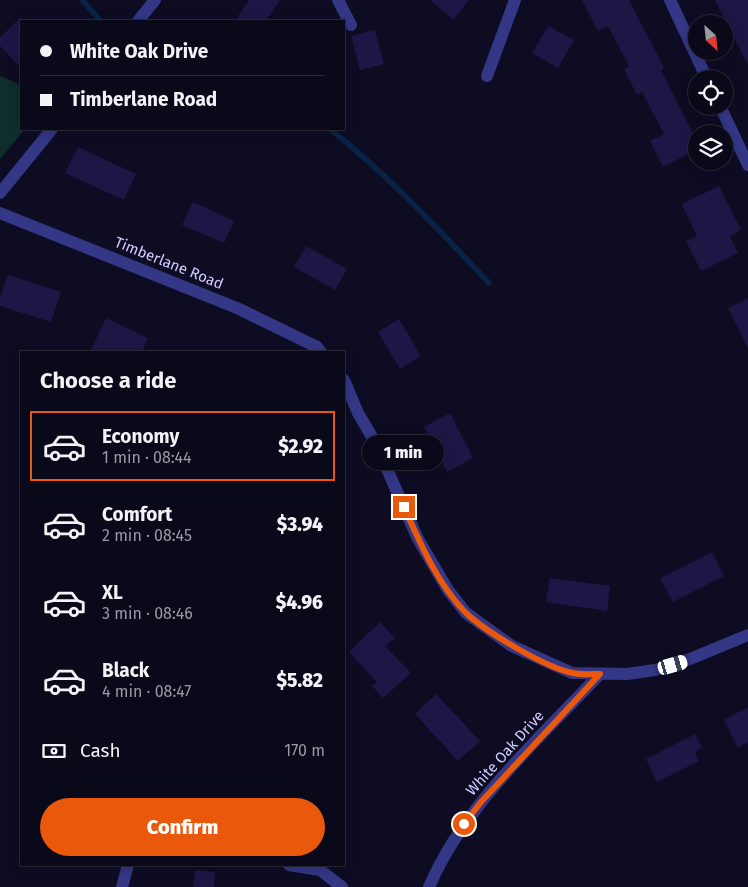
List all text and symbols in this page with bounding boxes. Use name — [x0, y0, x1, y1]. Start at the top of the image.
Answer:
north arrow — [688, 15, 732, 60]
map controls — [688, 15, 733, 170]
text: White Oak Drive — [70, 40, 208, 63]
button: locate — [688, 70, 733, 115]
text: Timberlane Road — [70, 88, 217, 111]
button: layers — [688, 125, 733, 170]
street label: Timberlane Road — [112, 233, 226, 293]
text: Choose a ride — [40, 367, 176, 394]
icon: car — [42, 424, 87, 469]
text: Economy — [102, 425, 179, 448]
callout: 1 min — [363, 434, 445, 470]
text: $2.92 — [278, 435, 323, 458]
text: 1 min — [384, 443, 422, 462]
text: 1 min · 08:44 — [102, 448, 192, 467]
route end — [393, 496, 415, 518]
icon: car — [42, 502, 87, 547]
text: Comfort — [102, 503, 172, 526]
text: $3.94 — [277, 513, 323, 536]
text: 2 min · 08:45 — [102, 526, 192, 545]
icon: car — [42, 580, 87, 625]
text: XL — [102, 581, 123, 604]
text: $4.96 — [276, 591, 323, 614]
text: 3 min · 08:46 — [102, 604, 193, 623]
car — [656, 654, 689, 676]
icon: car — [42, 658, 87, 703]
text: Black — [102, 659, 149, 682]
text: $5.82 — [277, 669, 323, 692]
text: 4 min · 08:47 — [102, 682, 191, 701]
street label: White Oak Drive — [462, 707, 548, 799]
icon: cash — [40, 737, 68, 765]
text: Cash — [80, 739, 121, 762]
text: 170 m — [284, 741, 325, 760]
button: Confirm — [40, 798, 325, 856]
route start — [453, 813, 475, 835]

